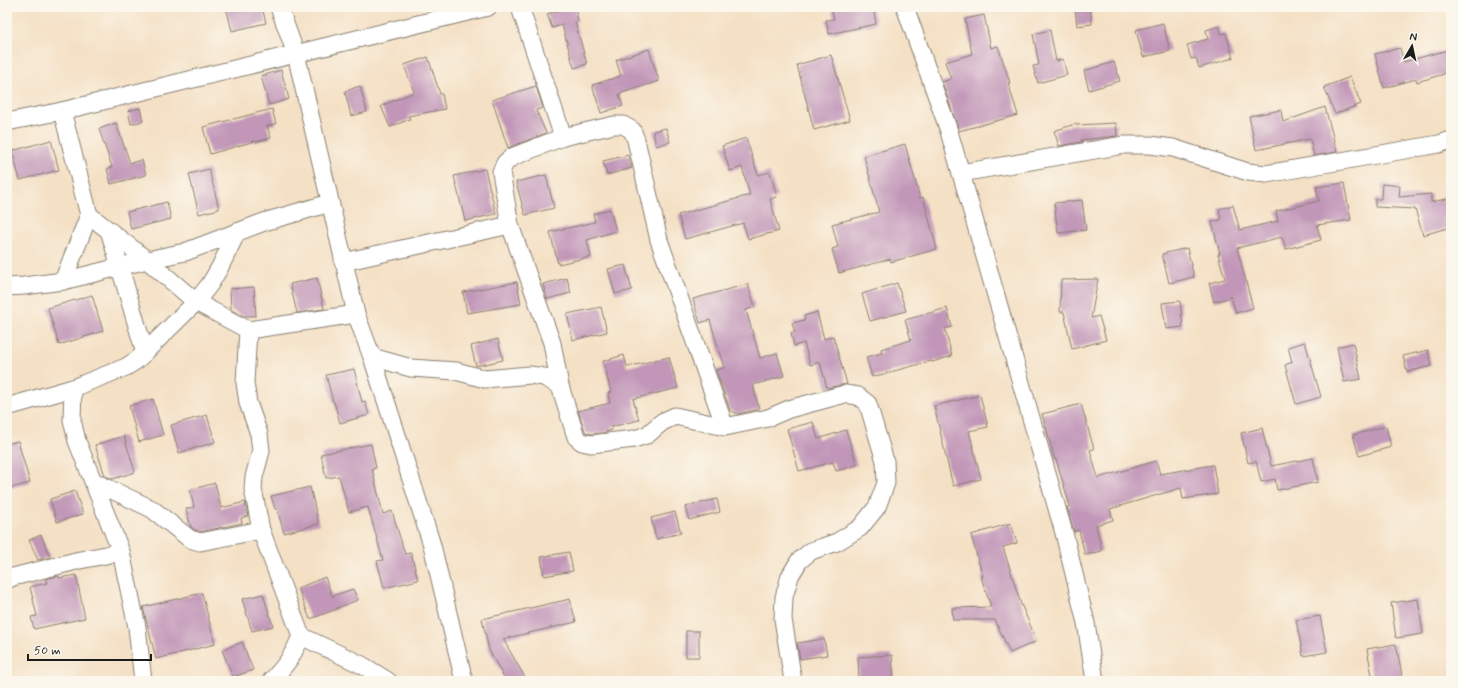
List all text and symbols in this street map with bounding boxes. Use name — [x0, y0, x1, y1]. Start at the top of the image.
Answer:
north arrow — [1392, 26, 1432, 66]
text: N — [1409, 30, 1418, 45]
scale bar — [28, 636, 151, 662]
text: 50 m — [34, 643, 61, 659]

